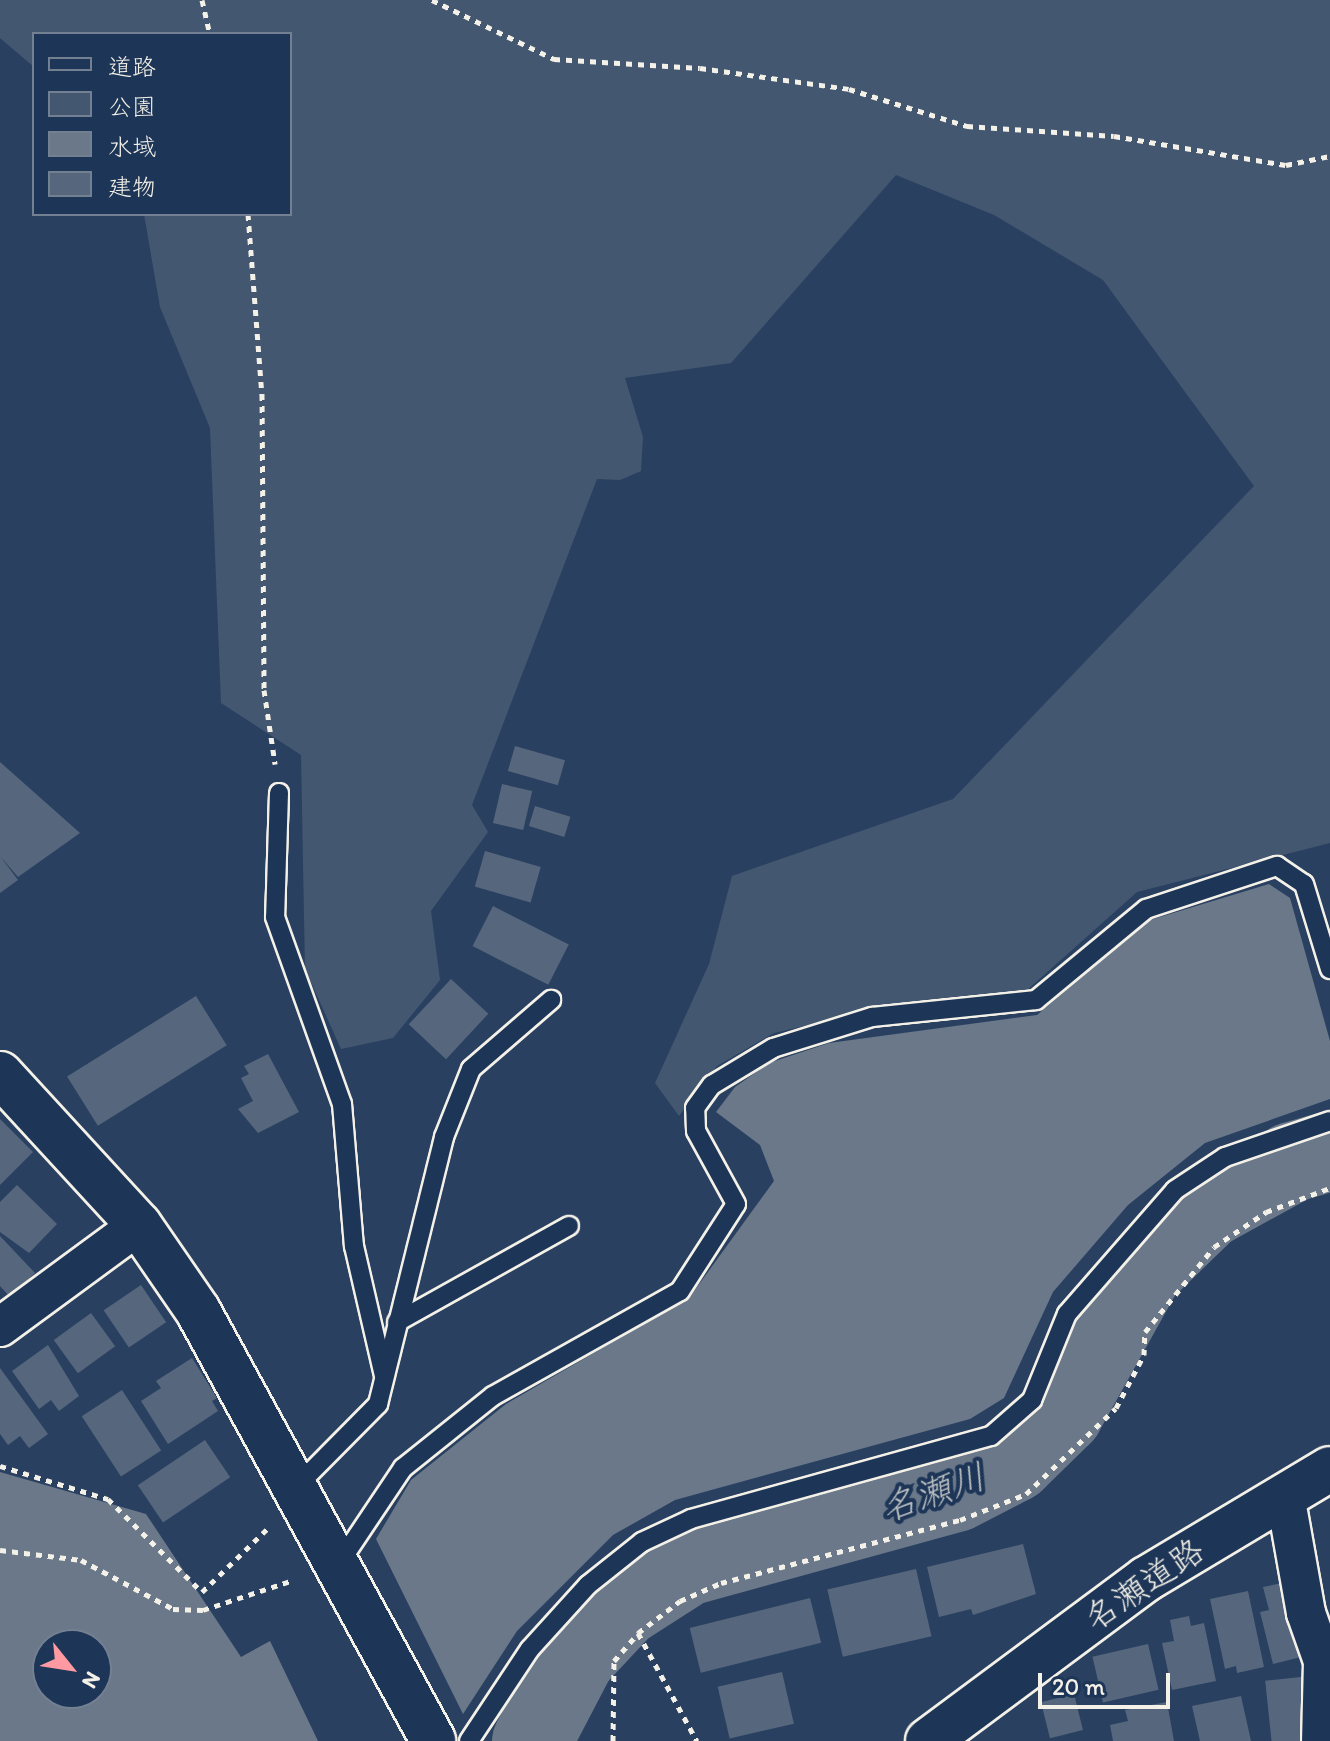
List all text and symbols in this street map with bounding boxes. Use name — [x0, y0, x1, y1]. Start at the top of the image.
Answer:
legend — [32, 32, 292, 216]
text: 道路 — [108, 52, 156, 81]
text: 公園 — [108, 92, 156, 121]
text: 水域 — [108, 132, 156, 161]
text: 建物 — [108, 172, 156, 201]
water label: 名瀬川 — [875, 1454, 991, 1530]
street label: 名瀬道路 — [1076, 1529, 1212, 1639]
north arrow — [32, 1629, 112, 1709]
scale bar — [1042, 1657, 1174, 1707]
text: N — [76, 1667, 107, 1693]
text: 20 m — [1052, 1672, 1105, 1701]

